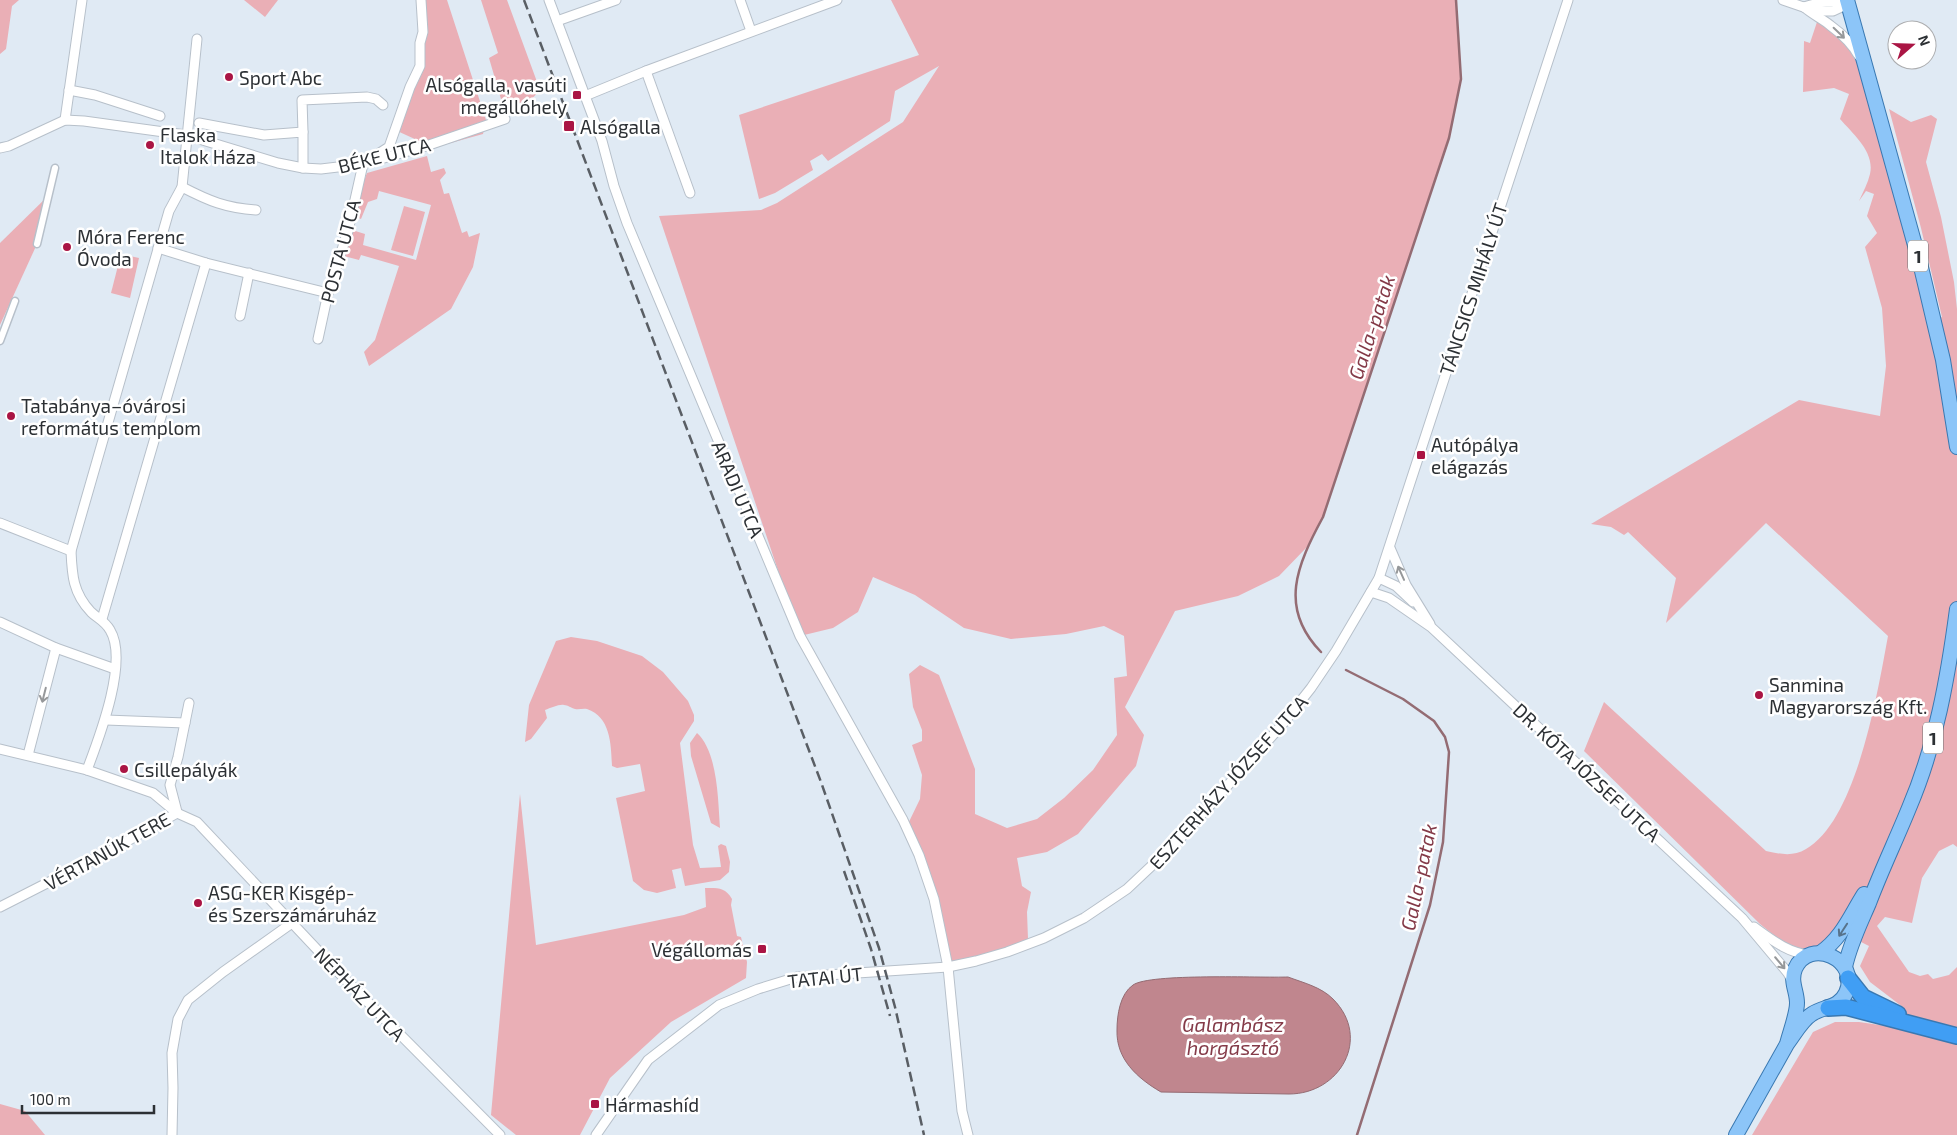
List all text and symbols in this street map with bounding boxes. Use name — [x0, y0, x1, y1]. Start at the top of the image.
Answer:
north arrow — [1887, 20, 1937, 70]
one-way arrow — [1832, 27, 1845, 39]
text: N — [1915, 33, 1934, 48]
place label: Sport Abc — [239, 66, 322, 89]
marker: Sport Abc — [223, 71, 235, 83]
place label: Alsógalla, vasúti megállóhely — [425, 73, 567, 118]
marker: Alsógalla, vasúti megállóhely — [571, 89, 583, 101]
place label: Alsógalla — [580, 115, 661, 138]
marker: Alsógalla — [562, 119, 576, 133]
place label: Flaska Italok Háza — [160, 123, 256, 168]
street label: BÉKE UTCA — [335, 132, 433, 178]
marker: Flaska Italok Háza — [144, 139, 156, 151]
street label: POSTA UTCA — [315, 197, 365, 305]
street label: TÁNCSICS MIHÁLY ÚT — [1434, 200, 1512, 378]
place label: Móra Ferenc Óvoda — [77, 225, 185, 270]
road number: 1 — [1908, 240, 1928, 272]
marker: Móra Ferenc Óvoda — [61, 241, 73, 253]
water label: Galla-patak — [1343, 272, 1399, 382]
place label: Tatabánya–óvárosi református templom — [21, 394, 201, 439]
marker: Tatabánya–óvárosi református templom — [5, 410, 17, 422]
place label: Autópálya elágazás — [1431, 433, 1519, 478]
street label: ARADI UTCA — [707, 437, 769, 541]
marker: Autópálya elágazás — [1415, 449, 1427, 461]
one-way arrow — [1395, 566, 1405, 581]
place label: Sanmina Magyarország Kft. — [1769, 673, 1927, 718]
one-way arrow — [38, 687, 48, 703]
marker: Sanmina Magyarország Kft. — [1753, 689, 1765, 701]
street label: ESZTERHÁZY JÓZSEF UTCA — [1144, 690, 1312, 874]
street label: DR. KÓTA JÓZSEF UTCA — [1509, 698, 1665, 846]
road number: 1 — [1923, 722, 1943, 754]
place label: Csillepályák — [134, 758, 238, 781]
marker: Csillepályák — [118, 763, 130, 775]
street label: VÉRTANÚK TERE — [40, 807, 174, 895]
water label: Galla-patak — [1395, 821, 1441, 933]
place label: ASG-KER Kisgép- és Szerszámáruház — [208, 881, 377, 926]
marker: ASG-KER Kisgép- és Szerszámáruház — [192, 897, 204, 909]
one-way arrow — [1838, 922, 1848, 936]
place label: Végállomás — [651, 938, 752, 961]
street label: NÉPHÁZ UTCA — [310, 943, 410, 1046]
marker: Végállomás — [756, 943, 768, 955]
one-way arrow — [1774, 957, 1785, 970]
street label: TATAI ÚT — [786, 962, 864, 992]
water label: Galambász horgásztó — [1182, 1012, 1284, 1059]
scale bar — [22, 1082, 155, 1114]
text: 100 m — [30, 1090, 71, 1108]
place label: Hármashíd — [605, 1093, 699, 1116]
marker: Hármashíd — [589, 1098, 601, 1110]

